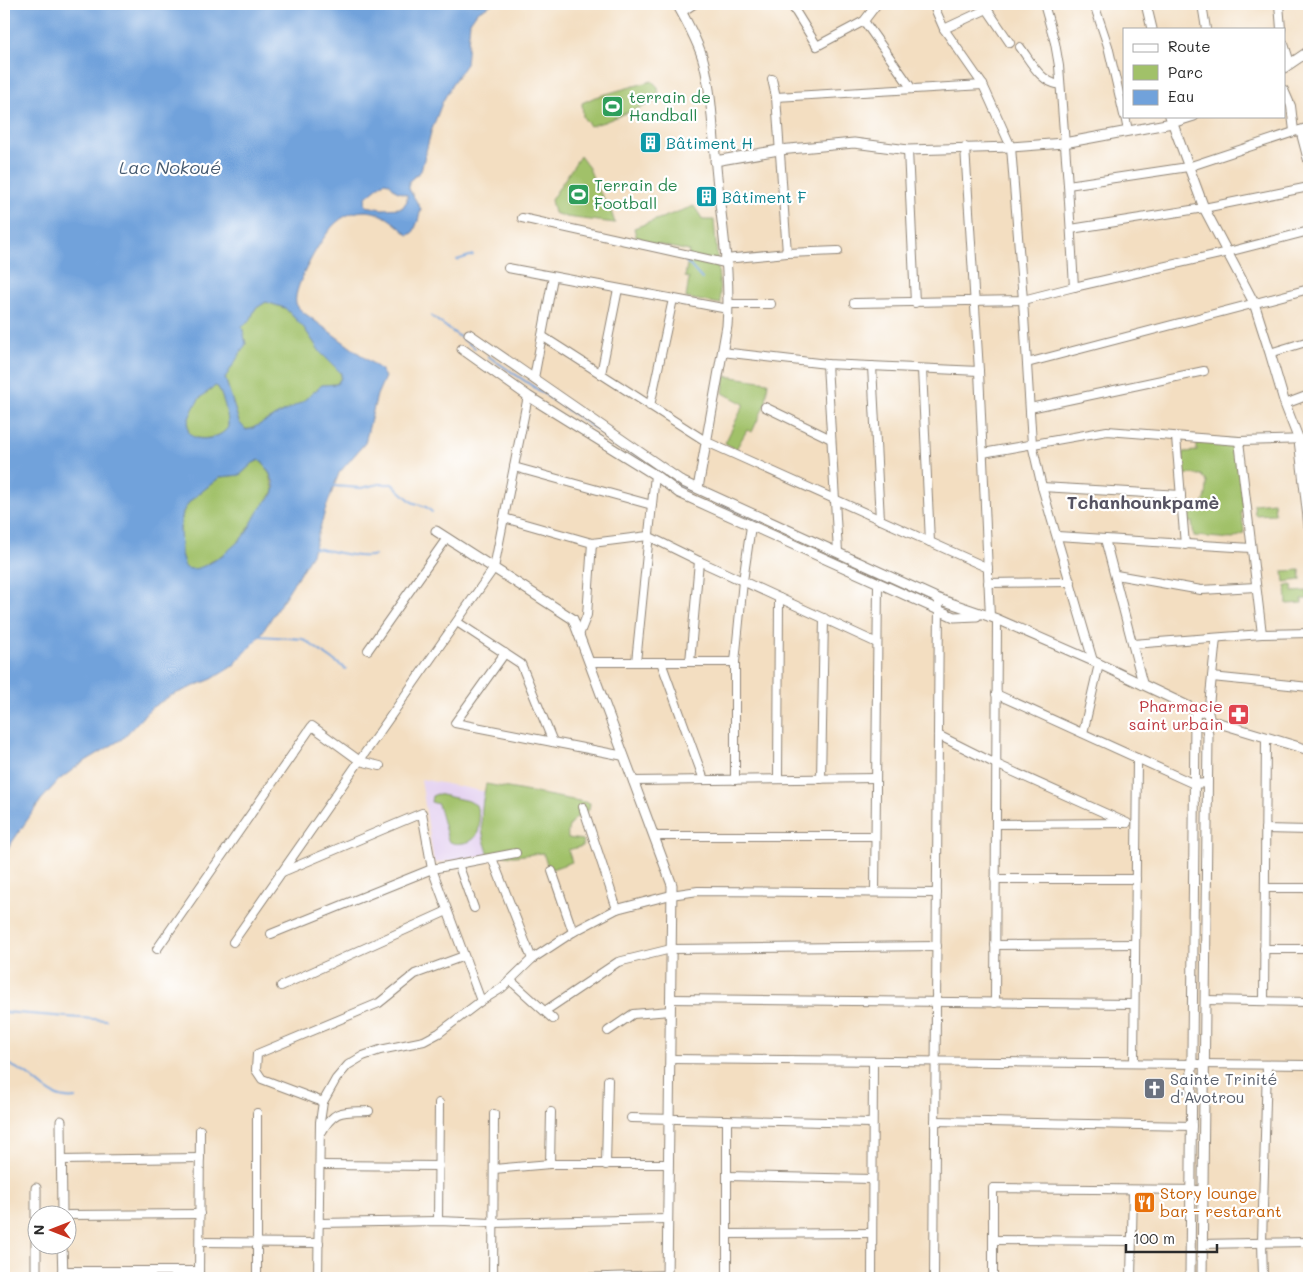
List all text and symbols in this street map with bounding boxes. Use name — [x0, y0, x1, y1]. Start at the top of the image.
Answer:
legend — [1123, 28, 1286, 118]
text: Route — [1168, 36, 1211, 56]
text: Parc — [1168, 62, 1203, 82]
place label: terrain de Handball — [629, 86, 711, 125]
text: Eau — [1168, 86, 1194, 106]
sports icon: terrain de Handball — [601, 94, 625, 118]
building icon: Bâtiment H — [638, 131, 662, 155]
place label: Bâtiment H — [666, 132, 753, 153]
water label: Lac Nokoué — [119, 155, 221, 179]
place label: Terrain de Football — [594, 174, 678, 213]
sports icon: Terrain de Football — [566, 182, 590, 206]
building icon: Bâtiment F — [694, 185, 718, 209]
place label: Bâtiment F — [722, 186, 807, 207]
district label: Tchanhounkpamè — [1067, 490, 1219, 514]
place label: Pharmacie saint urbain — [1129, 695, 1223, 734]
pharmacy icon: Pharmacie saint urbain — [1227, 703, 1251, 727]
place label: Sainte Trinité d'Avotrou — [1170, 1068, 1277, 1107]
church icon: Sainte Trinité d'Avotrou — [1142, 1076, 1166, 1100]
place label: Story lounge bar - restarant — [1160, 1182, 1282, 1221]
restaurant icon: Story lounge bar - restarant — [1132, 1190, 1156, 1214]
north arrow — [28, 1204, 78, 1254]
scale bar — [1126, 1222, 1217, 1254]
text: N — [29, 1225, 48, 1235]
text: 100 m — [1133, 1228, 1175, 1248]

